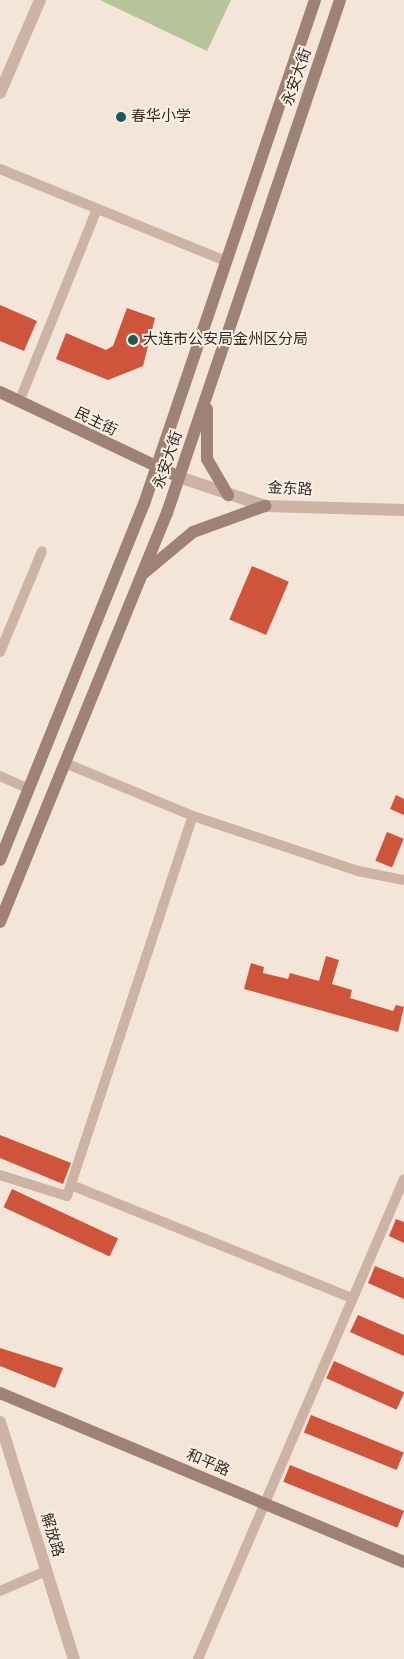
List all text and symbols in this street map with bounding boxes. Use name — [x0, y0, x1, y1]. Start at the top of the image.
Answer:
street label: 永安大街 — [279, 46, 315, 108]
place label: 春华小学 — [131, 108, 191, 126]
marker: 春华小学 — [115, 111, 127, 123]
place label: 大连市公安局金州区分局 — [143, 331, 308, 349]
marker: 大连市公安局金州区分局 — [127, 334, 139, 346]
street label: 民主街 — [72, 404, 120, 440]
street label: 永安大街 — [150, 429, 186, 491]
street label: 金东路 — [267, 479, 313, 499]
street label: 和平路 — [184, 1446, 232, 1480]
street label: 解放路 — [37, 1511, 67, 1559]

